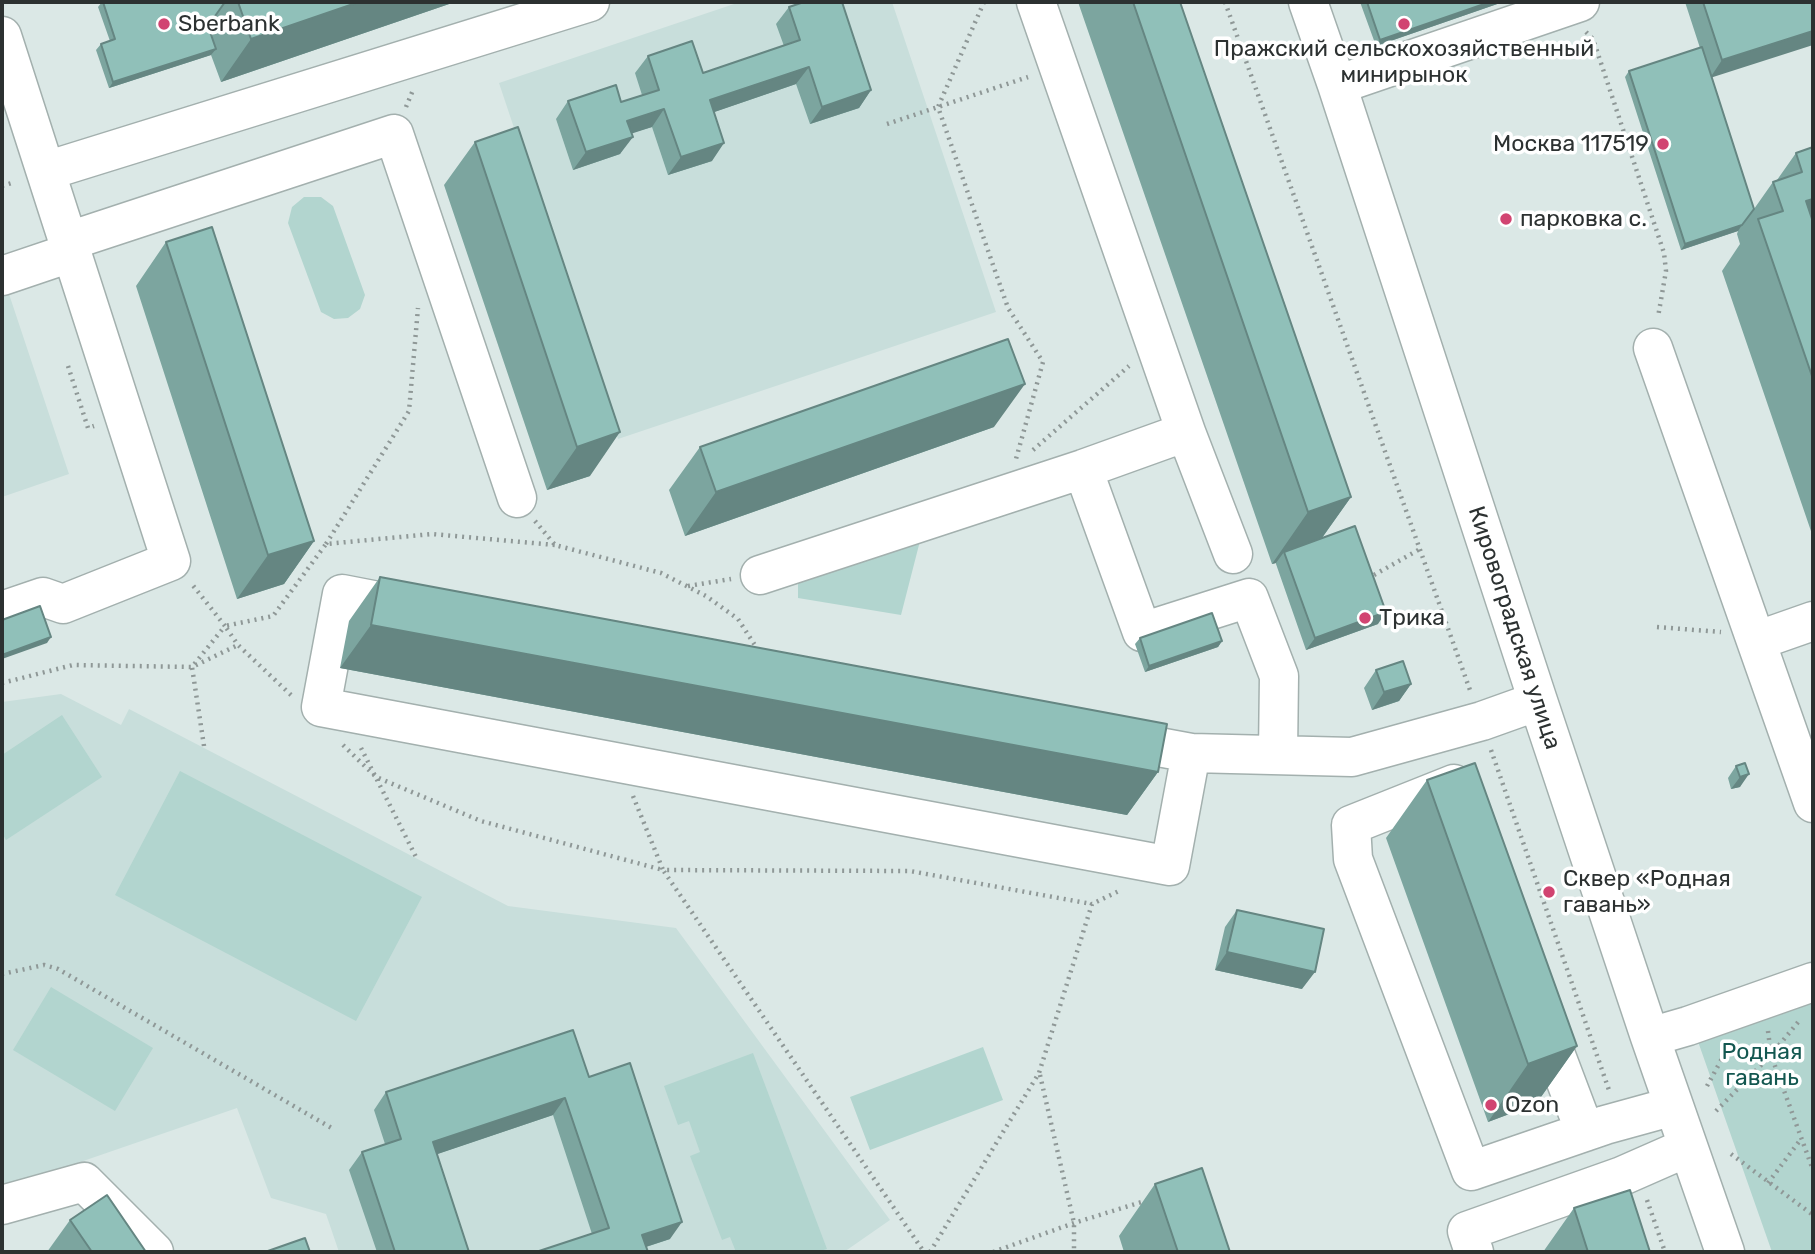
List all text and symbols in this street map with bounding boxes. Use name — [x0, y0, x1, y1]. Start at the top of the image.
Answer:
place label: Sberbank — [178, 10, 280, 38]
marker: Sberbank — [156, 16, 172, 32]
marker: Пражский сельскохозяйственный минирынок — [1396, 16, 1412, 32]
place label: Пражский сельскохозяйственный минирынок — [1214, 35, 1594, 89]
place label: Москва 117519 — [1493, 130, 1649, 158]
marker: Москва 117519 — [1655, 136, 1671, 152]
place label: парковка с. — [1520, 205, 1647, 233]
marker: парковка с. — [1498, 211, 1514, 227]
street label: Кировоградская улица — [1462, 503, 1566, 753]
place label: Трика — [1379, 604, 1445, 632]
marker: Трика — [1357, 610, 1373, 626]
place label: Сквер «Родная гавань» — [1563, 865, 1731, 919]
marker: Сквер «Родная гавань» — [1541, 884, 1557, 900]
park label: Родная гавань — [1721, 1038, 1803, 1092]
place label: Ozon — [1505, 1091, 1559, 1119]
marker: Ozon — [1483, 1097, 1499, 1113]

